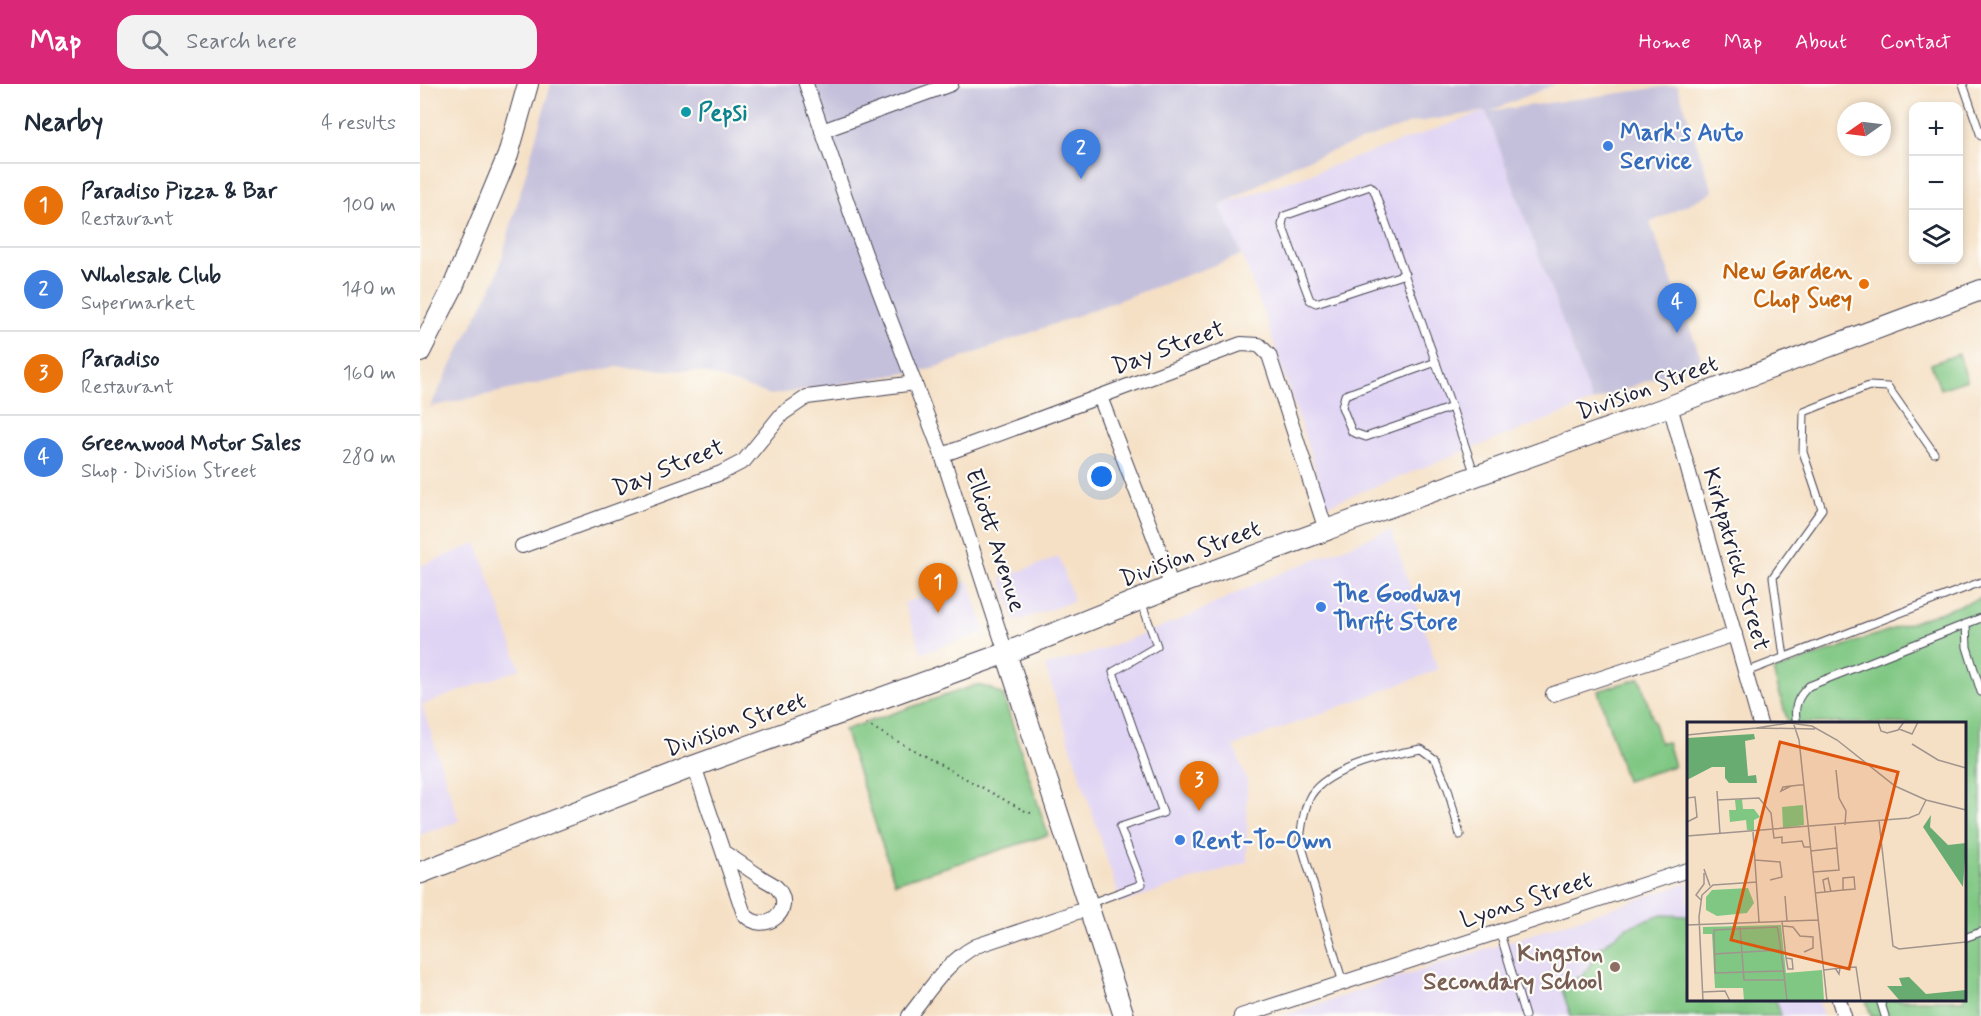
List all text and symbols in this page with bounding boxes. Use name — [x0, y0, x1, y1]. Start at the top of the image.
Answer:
search box — [117, 15, 537, 69]
text: Map — [30, 24, 81, 61]
icon: search — [138, 26, 171, 59]
text: Search here — [186, 28, 297, 56]
text: Home — [1639, 28, 1691, 56]
text: Map — [1724, 28, 1762, 56]
text: About — [1795, 28, 1847, 56]
text: Contact — [1880, 28, 1951, 56]
place label: Pepsi — [698, 98, 748, 129]
north arrow — [1837, 102, 1891, 156]
map controls — [1909, 102, 1963, 264]
button: + — [1909, 102, 1963, 156]
marker: Pepsi — [679, 105, 693, 119]
text: Nearby — [24, 106, 103, 140]
text: 4 results — [321, 110, 396, 137]
place label: Mark's Auto Service — [1620, 118, 1744, 177]
pin: 2 — [1062, 130, 1100, 179]
marker: Mark's Auto Service — [1601, 139, 1615, 153]
button: − — [1909, 156, 1963, 210]
text: Paradiso Pizza & Bar — [81, 178, 277, 206]
text: 1 — [39, 192, 48, 219]
text: 100 m — [342, 192, 396, 219]
text: Restaurant — [81, 206, 174, 233]
button: layers — [1909, 210, 1963, 264]
place label: New Garden Chop Suey — [1723, 256, 1852, 315]
text: Wholesale Club — [81, 262, 221, 290]
text: 2 — [39, 276, 48, 303]
text: 140 m — [342, 276, 396, 303]
marker: New Garden Chop Suey — [1857, 277, 1871, 291]
pin: 4 — [1658, 284, 1696, 333]
text: Supermarket — [81, 290, 195, 317]
street label: Day Street — [1108, 314, 1229, 383]
text: Paradiso — [81, 346, 160, 374]
street label: Division Street — [1573, 349, 1722, 428]
text: 3 — [39, 360, 48, 387]
text: 160 m — [343, 360, 396, 387]
text: Restaurant — [81, 374, 174, 401]
text: Greenwood Motor Sales — [81, 430, 301, 458]
street label: Day Street — [608, 432, 729, 505]
text: 4 — [38, 444, 49, 471]
text: 280 m — [342, 444, 396, 471]
text: Shop · Division Street — [81, 458, 257, 485]
your location — [1087, 462, 1116, 491]
street label: Kirkpatrick Street — [1695, 464, 1777, 655]
street label: Elliott Avenue — [957, 465, 1032, 616]
street label: Division Street — [1116, 513, 1265, 595]
pin: 1 — [918, 564, 958, 613]
place label: The Goodway Thrift Store — [1333, 579, 1461, 638]
marker: The Goodway Thrift Store — [1314, 600, 1328, 614]
street label: Division Street — [661, 686, 810, 765]
inset map — [1687, 722, 1966, 1001]
pin: 3 — [1180, 762, 1218, 811]
place label: Rent-To-Own — [1192, 826, 1332, 857]
marker: Rent-To-Own — [1173, 833, 1187, 847]
street label: Lyons Street — [1457, 865, 1596, 936]
place label: Kingston Secondary School — [1423, 939, 1603, 998]
marker: Kingston Secondary School — [1608, 960, 1622, 974]

